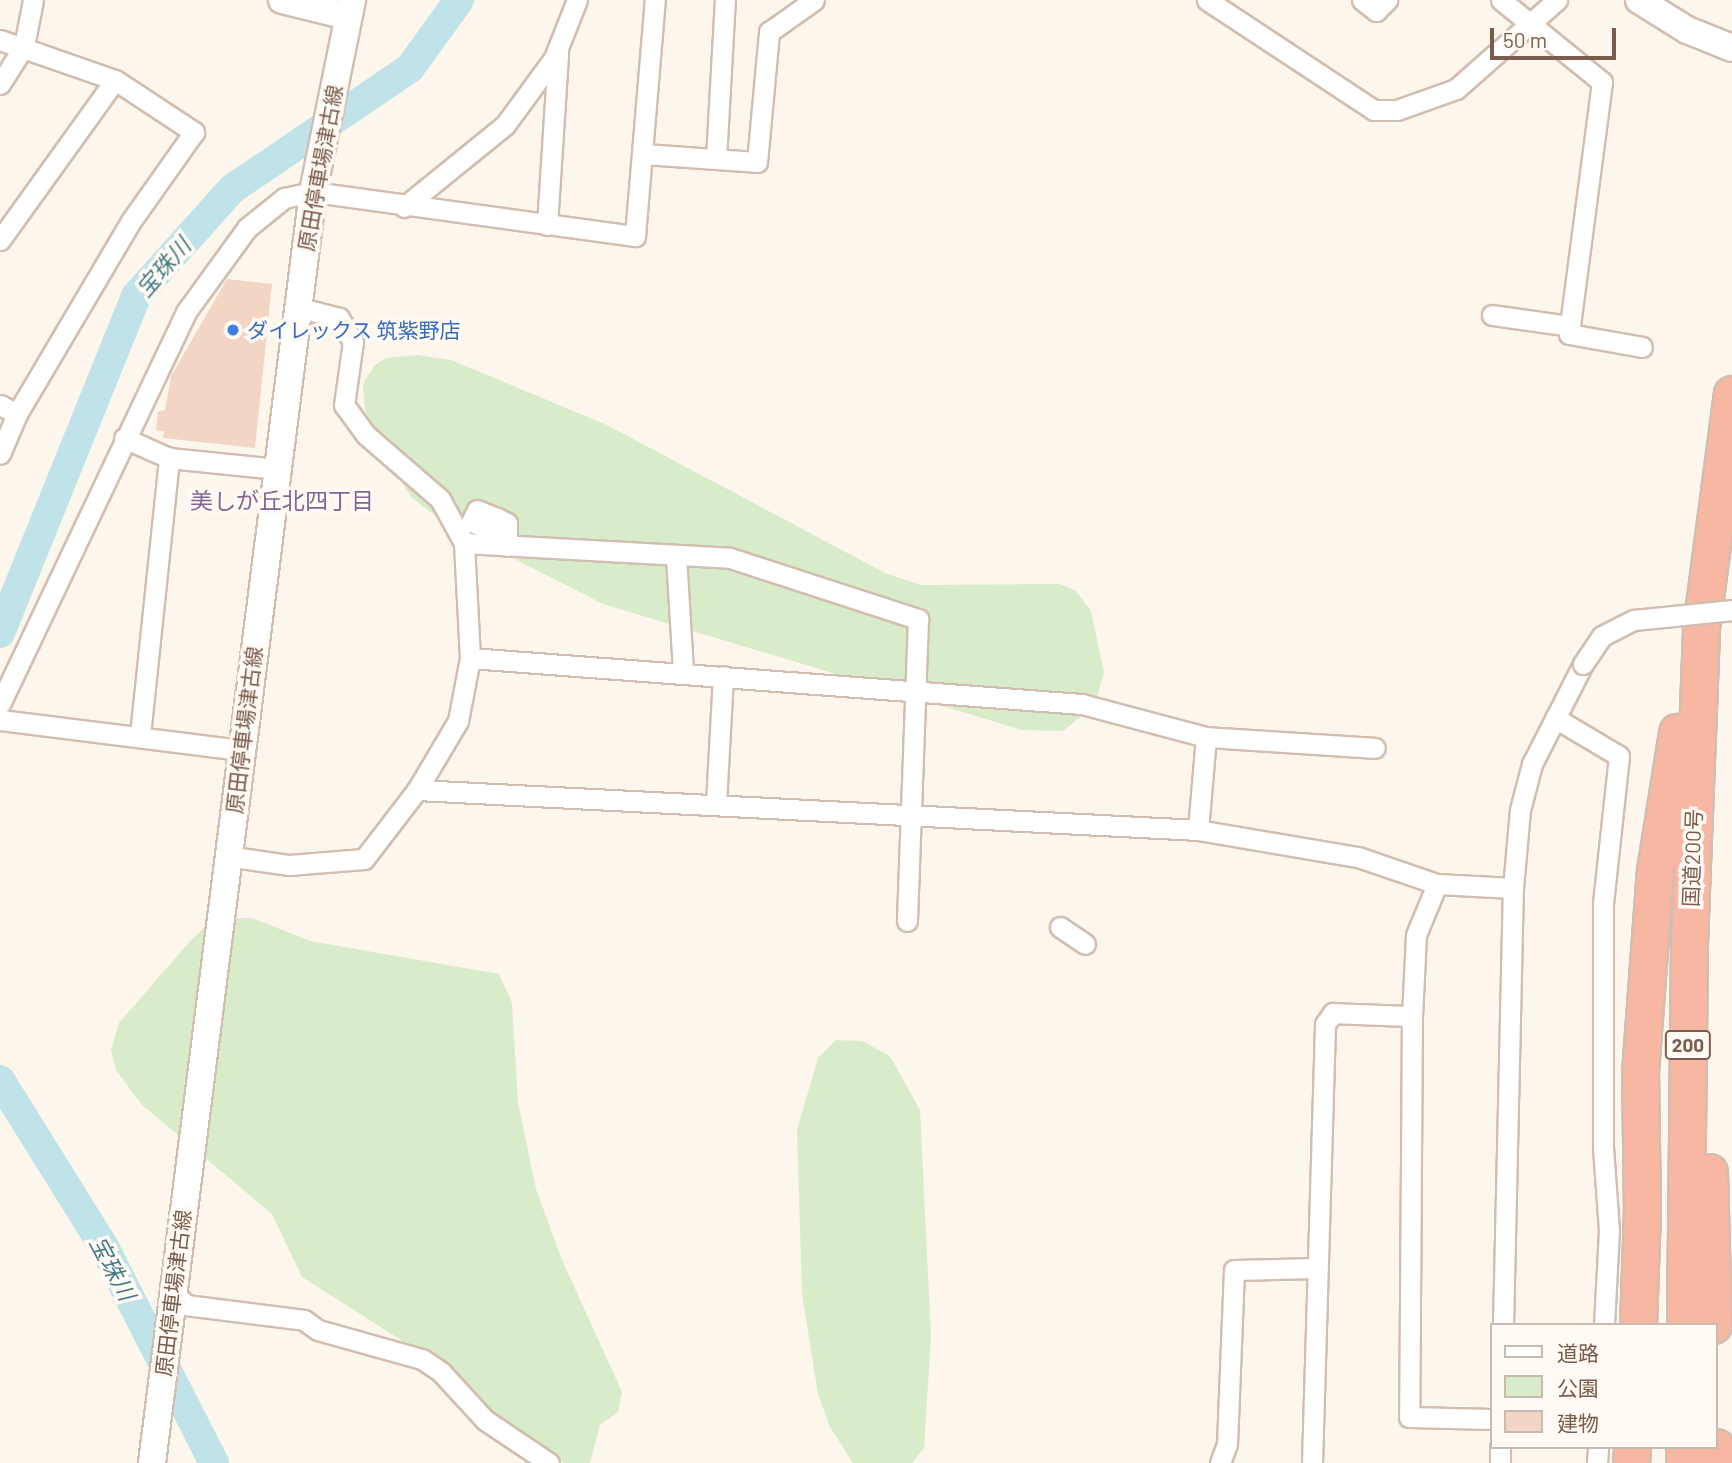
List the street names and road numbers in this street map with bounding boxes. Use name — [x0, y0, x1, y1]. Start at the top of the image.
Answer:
street label: 原田停車場津古線 — [293, 83, 347, 253]
street label: 原田停車場津古線 — [221, 645, 267, 815]
street label: 国道200号 — [1678, 809, 1706, 907]
road number: 200 — [1664, 1030, 1712, 1060]
street label: 原田停車場津古線 — [150, 1208, 196, 1378]

